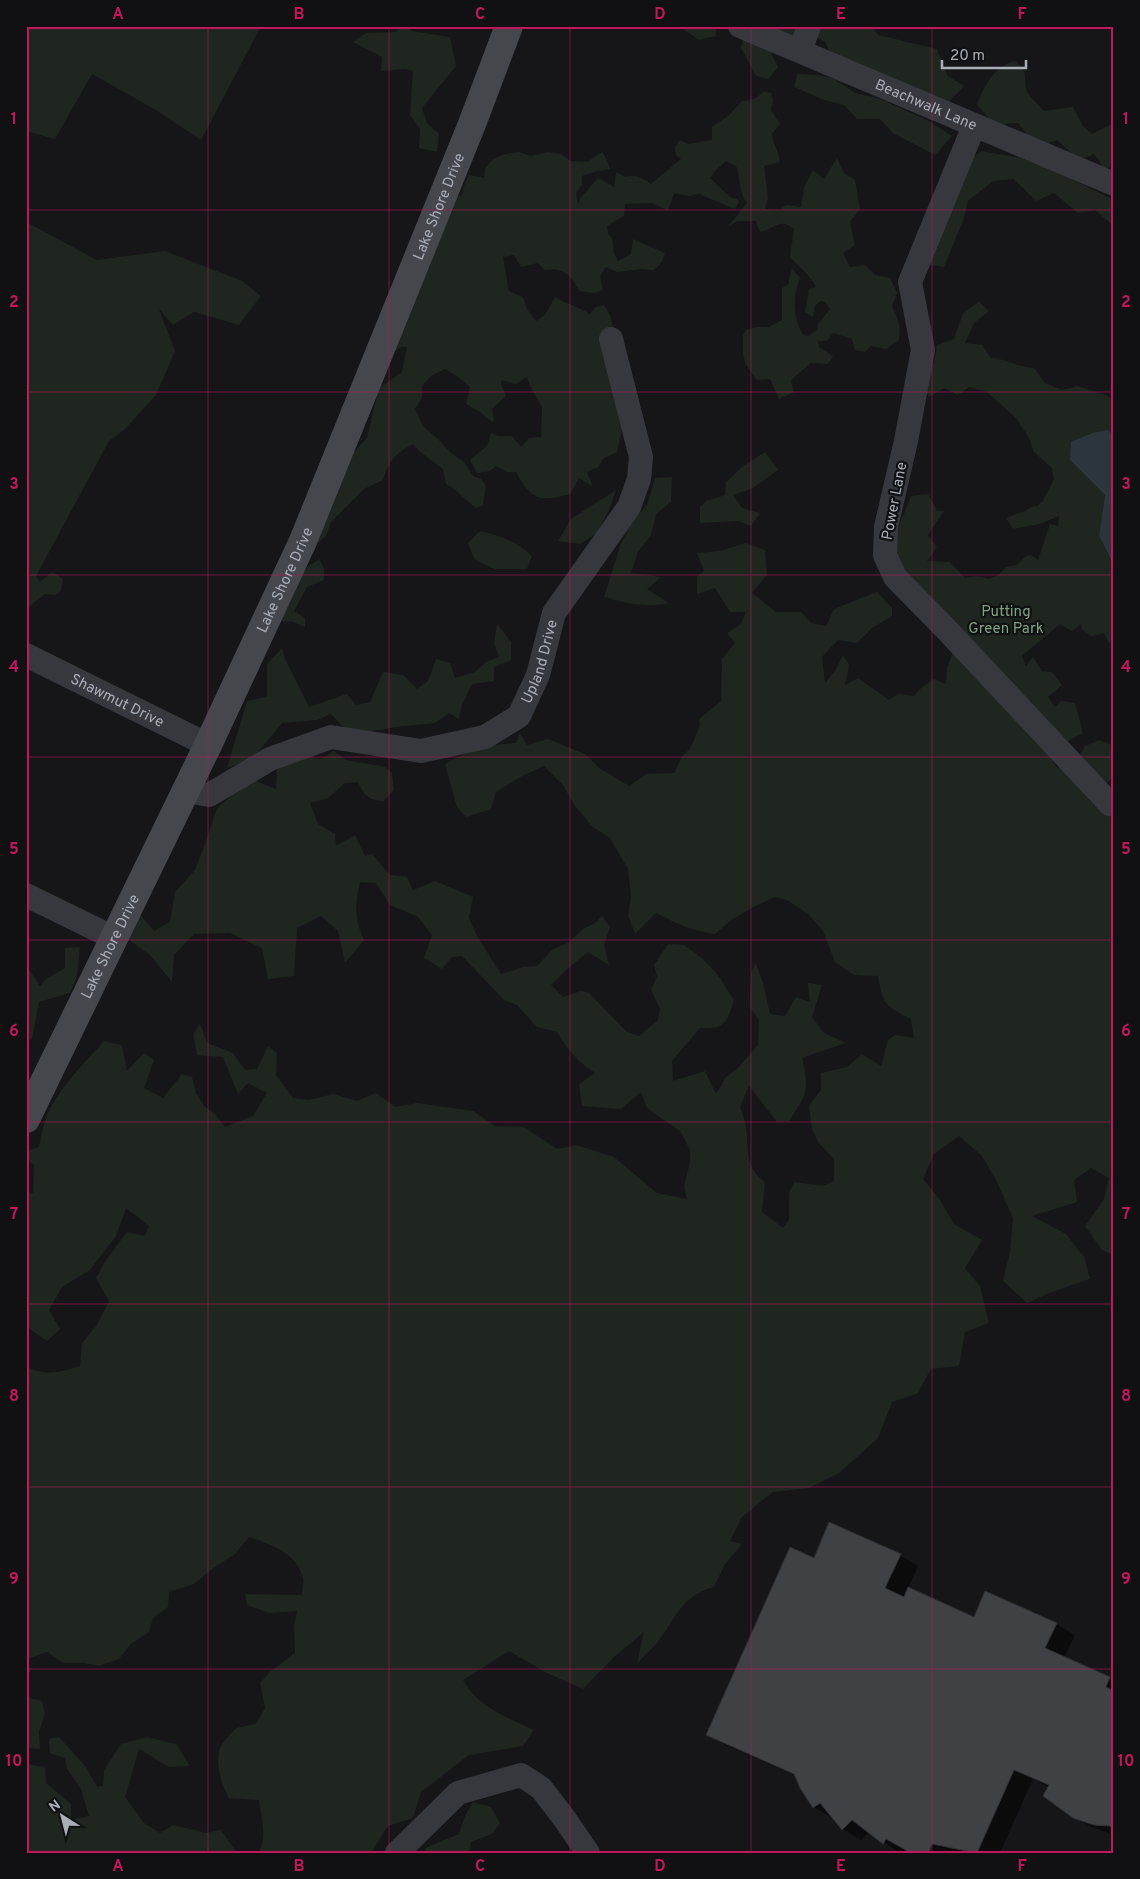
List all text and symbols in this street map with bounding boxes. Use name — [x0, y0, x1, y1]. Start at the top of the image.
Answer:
text: A — [112, 5, 124, 25]
text: B — [293, 5, 305, 25]
text: C — [475, 5, 485, 25]
text: D — [654, 5, 666, 25]
text: E — [836, 5, 846, 25]
text: F — [1017, 5, 1027, 25]
scale bar — [942, 38, 1026, 70]
text: 20 m — [950, 47, 985, 66]
street label: Beachwalk Lane — [872, 76, 979, 136]
text: 1 — [11, 110, 17, 130]
text: 1 — [1123, 110, 1129, 130]
street label: Lake Shore Drive — [410, 151, 470, 263]
text: 2 — [9, 293, 19, 313]
text: 2 — [1121, 293, 1131, 313]
street label: Power Lane — [879, 461, 912, 542]
text: 3 — [9, 475, 19, 495]
text: 3 — [1121, 475, 1131, 495]
street label: Lake Shore Drive — [254, 525, 318, 636]
park label: Putting Green Park — [968, 603, 1044, 639]
street label: Upland Drive — [518, 618, 563, 707]
text: 4 — [9, 658, 19, 678]
text: 4 — [1121, 658, 1131, 678]
street label: Shawmut Drive — [67, 670, 167, 733]
text: 5 — [9, 840, 19, 860]
text: 5 — [1121, 840, 1131, 860]
street label: Lake Shore Drive — [78, 892, 145, 1002]
text: 6 — [9, 1022, 19, 1042]
text: 6 — [1121, 1022, 1131, 1042]
text: 7 — [10, 1205, 18, 1225]
text: 7 — [1122, 1205, 1130, 1225]
text: 8 — [9, 1387, 19, 1407]
text: 8 — [1121, 1387, 1131, 1407]
text: 9 — [9, 1570, 19, 1590]
text: 9 — [1121, 1570, 1131, 1590]
text: 10 — [6, 1752, 22, 1772]
text: 10 — [1118, 1752, 1134, 1772]
north arrow — [38, 1792, 88, 1842]
text: N — [46, 1797, 64, 1817]
text: A — [112, 1857, 124, 1877]
text: B — [293, 1857, 305, 1877]
text: C — [475, 1857, 485, 1877]
text: D — [654, 1857, 666, 1877]
text: E — [836, 1857, 846, 1877]
text: F — [1017, 1857, 1027, 1877]

